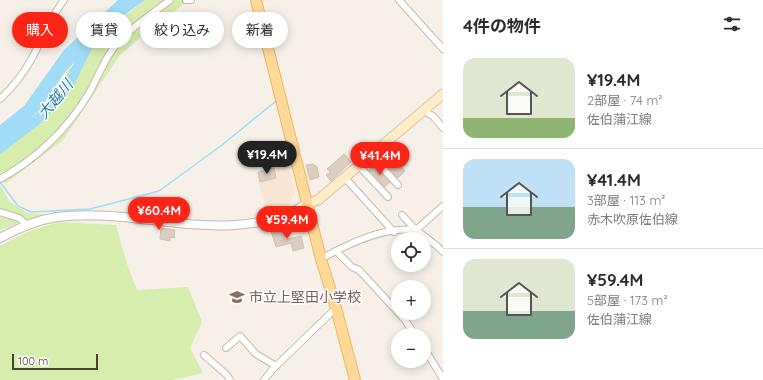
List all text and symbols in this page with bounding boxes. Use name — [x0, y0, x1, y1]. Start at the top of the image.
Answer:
chip: 購入 — [12, 12, 68, 48]
chip: 賃貸 — [76, 12, 132, 48]
chip: 絞り込み — [140, 12, 224, 48]
chip: 新着 — [232, 12, 288, 48]
icon: filters — [721, 13, 743, 35]
text: 4件の物件 — [463, 15, 541, 36]
text: ¥19.4M — [587, 69, 640, 90]
water label: 大越川 — [33, 74, 78, 122]
icon: home — [495, 74, 543, 122]
text: 2部屋 · 74 m² — [587, 92, 662, 108]
text: 佐伯蒲江線 — [587, 111, 652, 127]
pin: ¥19.4M — [234, 141, 300, 175]
pin: ¥41.4M — [347, 142, 413, 176]
text: ¥19.4M — [247, 146, 287, 162]
text: ¥41.4M — [359, 147, 401, 163]
text: ¥41.4M — [587, 169, 641, 190]
icon: home — [495, 175, 543, 223]
text: 3部屋 · 113 m² — [587, 192, 665, 208]
pin: ¥60.4M — [126, 197, 192, 231]
text: ¥60.4M — [137, 202, 181, 218]
pin: ¥59.4M — [254, 206, 320, 240]
text: ¥59.4M — [265, 211, 309, 227]
text: 赤木吹原佐伯線 — [587, 211, 678, 227]
map controls — [391, 232, 431, 368]
button: locate — [391, 232, 431, 272]
text: ¥59.4M — [587, 269, 644, 290]
icon: home — [495, 275, 543, 323]
button: + — [391, 280, 431, 320]
school or university icon: 市立上堅田小学校 — [228, 288, 246, 306]
place label: 市立上堅田小学校 — [249, 288, 361, 306]
text: 5部屋 · 173 m² — [587, 292, 668, 308]
text: 佐伯蒲江線 — [587, 311, 652, 327]
button: − — [391, 328, 431, 368]
scale bar — [12, 352, 98, 371]
text: 100 m — [18, 354, 48, 368]

